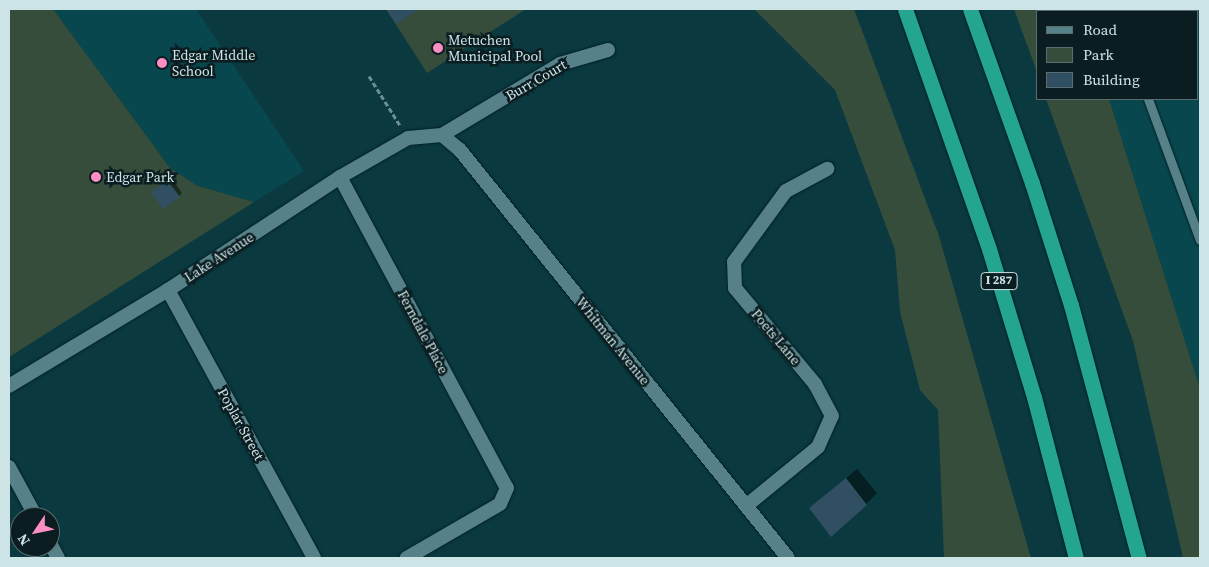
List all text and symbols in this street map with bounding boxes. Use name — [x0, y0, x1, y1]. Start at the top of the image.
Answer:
legend — [1036, 10, 1199, 100]
text: Road — [1083, 19, 1117, 40]
place label: Metuchen Municipal Pool — [448, 32, 542, 64]
marker: Metuchen Municipal Pool — [432, 42, 444, 54]
text: Park — [1083, 44, 1114, 65]
place label: Edgar Middle School — [172, 47, 255, 80]
street label: Burr Court — [503, 56, 569, 104]
marker: Edgar Middle School — [156, 57, 168, 69]
text: Building — [1083, 69, 1140, 90]
place label: Edgar Park — [106, 169, 174, 185]
marker: Edgar Park — [90, 171, 102, 183]
street label: Lake Avenue — [181, 228, 257, 286]
road number: I 287 — [980, 272, 1018, 290]
street label: Ferndale Place — [394, 287, 452, 377]
street label: Whitman Avenue — [572, 294, 654, 388]
street label: Poets Lane — [748, 306, 804, 368]
street label: Poplar Street — [214, 385, 268, 463]
north arrow — [10, 507, 60, 557]
text: N — [12, 530, 35, 550]

